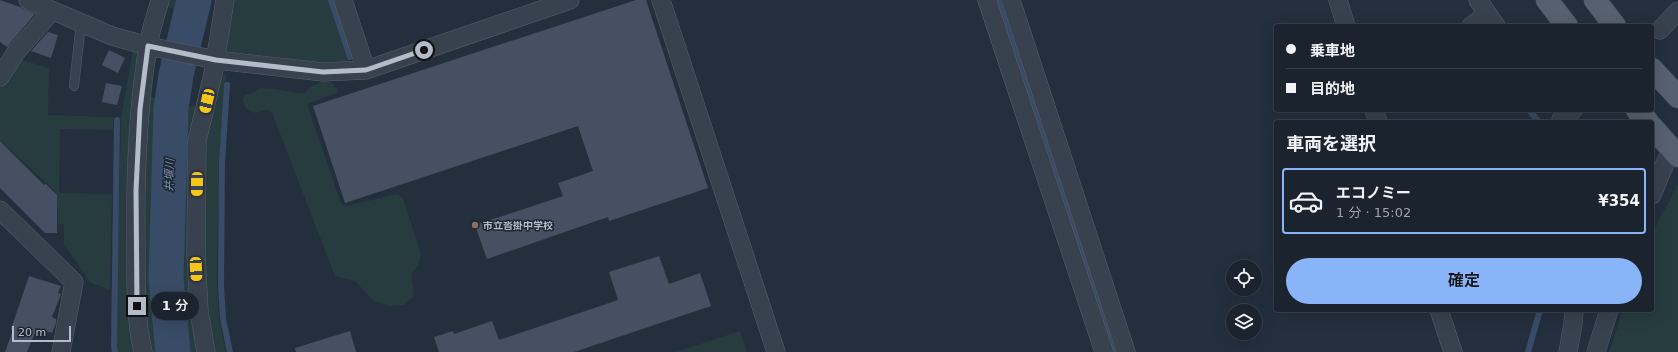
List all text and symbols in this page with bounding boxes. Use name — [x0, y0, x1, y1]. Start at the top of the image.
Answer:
route start — [415, 41, 433, 59]
text: 乗車地 — [1310, 42, 1355, 60]
text: 目的地 — [1310, 80, 1355, 98]
car — [198, 88, 216, 114]
text: 車両を選択 — [1286, 133, 1376, 154]
water label: 井堰川 — [162, 157, 177, 192]
car — [191, 172, 203, 196]
icon: car — [1288, 183, 1324, 219]
text: エコノミー — [1336, 184, 1411, 202]
text: ¥354 — [1598, 192, 1640, 210]
text: 1 分 · 15:02 — [1336, 205, 1411, 220]
marker: 市立沓掛中学校 — [470, 220, 480, 230]
place label: 市立沓掛中学校 — [483, 220, 553, 231]
car — [189, 257, 203, 281]
button: 確定 — [1286, 258, 1642, 304]
map controls — [1226, 260, 1262, 340]
button: locate — [1226, 260, 1262, 296]
callout: 1 分 — [151, 292, 199, 320]
route end — [128, 297, 146, 315]
text: 1 分 — [162, 298, 188, 313]
button: layers — [1226, 304, 1262, 340]
scale bar — [12, 324, 71, 343]
text: 20 m — [18, 326, 46, 339]

